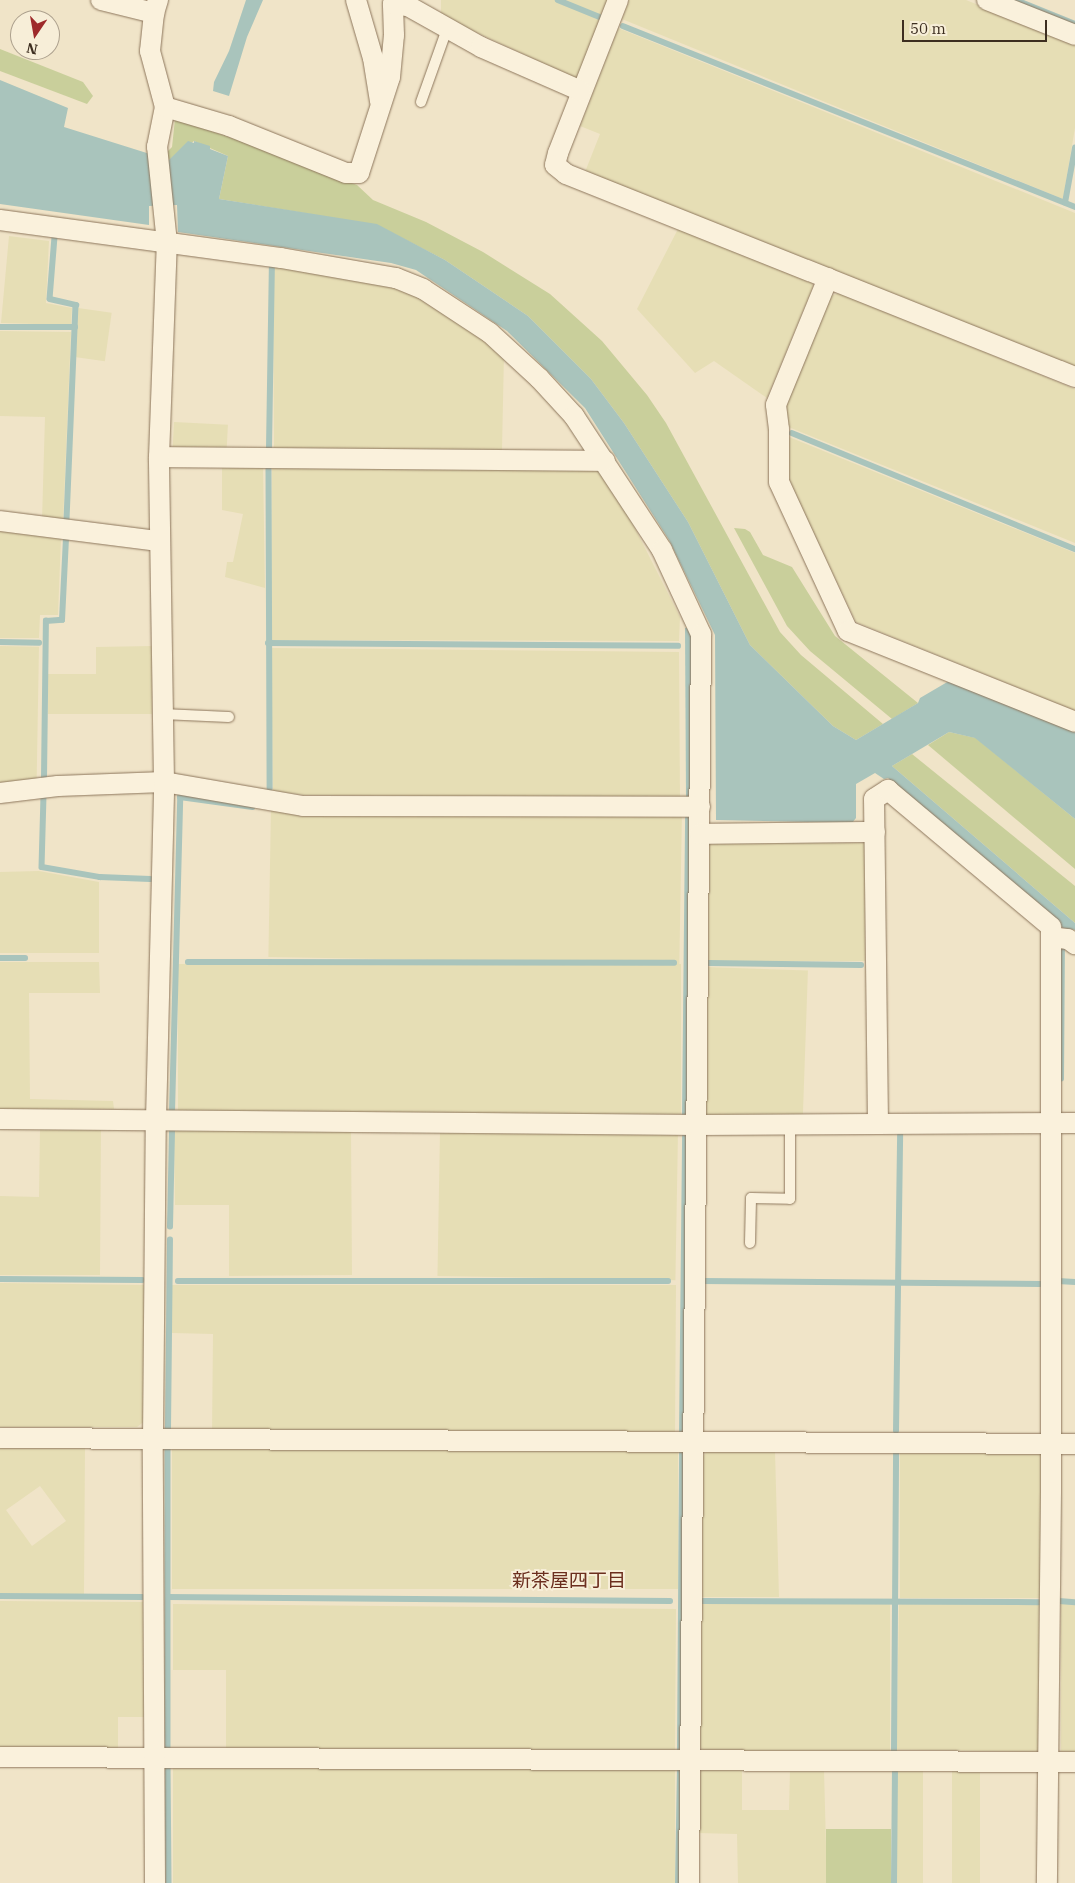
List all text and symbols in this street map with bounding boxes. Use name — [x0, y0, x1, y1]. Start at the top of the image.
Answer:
north arrow — [10, 10, 60, 60]
scale bar — [905, 10, 1050, 42]
text: 50 m — [910, 19, 946, 38]
text: N — [25, 39, 39, 59]
district label: 新茶屋四丁目 — [512, 1570, 626, 1592]

